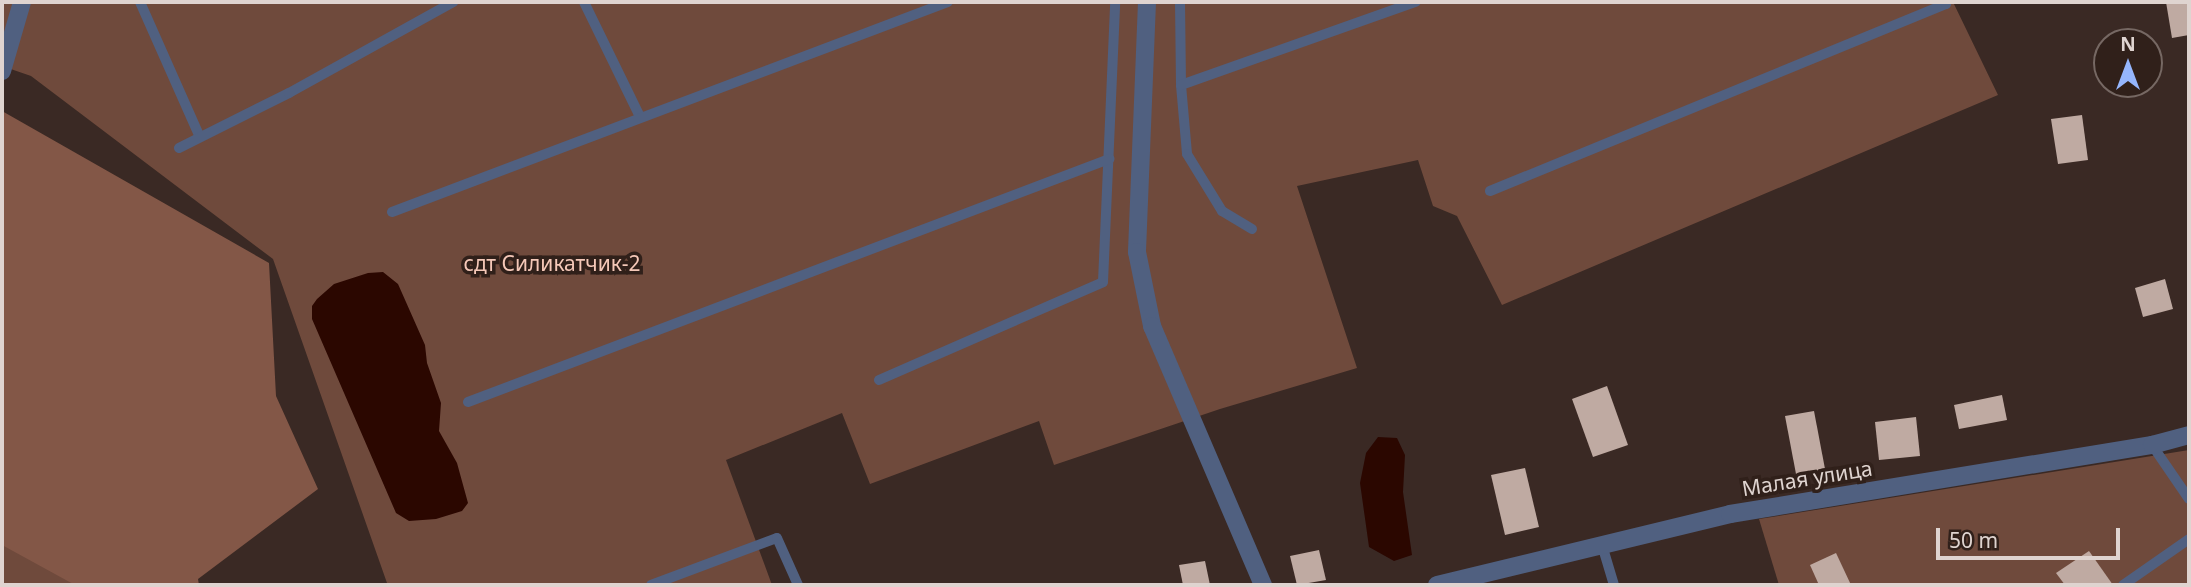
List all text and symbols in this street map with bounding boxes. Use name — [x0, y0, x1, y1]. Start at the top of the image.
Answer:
north arrow — [2093, 28, 2163, 98]
text: N — [2120, 31, 2136, 57]
park label: сдт Силикатчик-2 — [464, 250, 640, 276]
street label: Малая улица — [1740, 455, 1874, 501]
scale bar — [1939, 514, 2123, 558]
text: 50 m — [1949, 526, 1998, 554]

